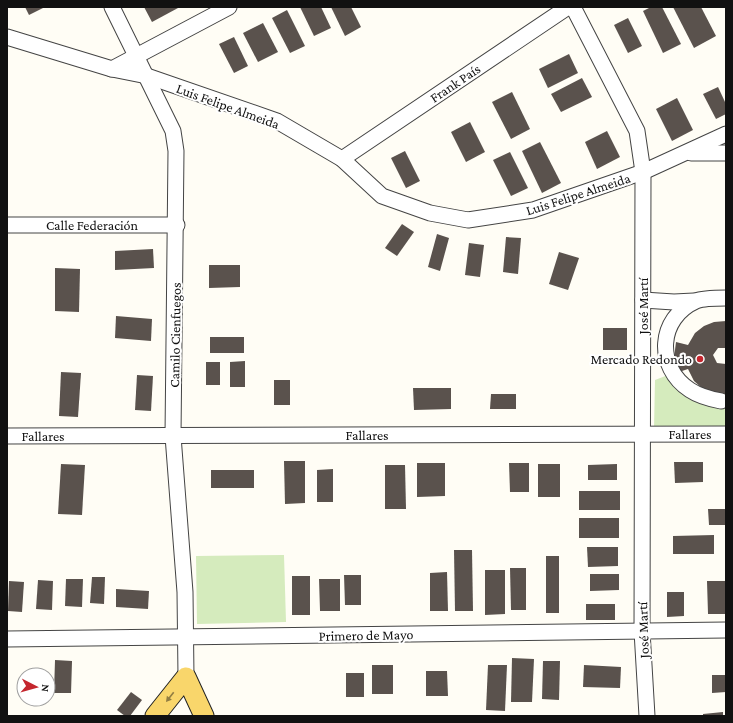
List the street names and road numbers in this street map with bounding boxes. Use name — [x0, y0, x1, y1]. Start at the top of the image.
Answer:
street label: Frank País — [427, 60, 483, 106]
street label: Luis Felipe Almeida — [174, 80, 282, 132]
street label: Luis Felipe Almeida — [524, 169, 633, 218]
street label: Calle Federación — [46, 217, 139, 233]
street label: José Martí — [635, 277, 651, 336]
street label: Camilo Cienfuegos — [166, 282, 184, 388]
street label: Fallares — [668, 426, 712, 442]
street label: Fallares — [345, 427, 389, 443]
street label: Fallares — [21, 428, 65, 444]
street label: José Martí — [634, 601, 652, 661]
street label: Primero de Mayo — [318, 626, 414, 644]

